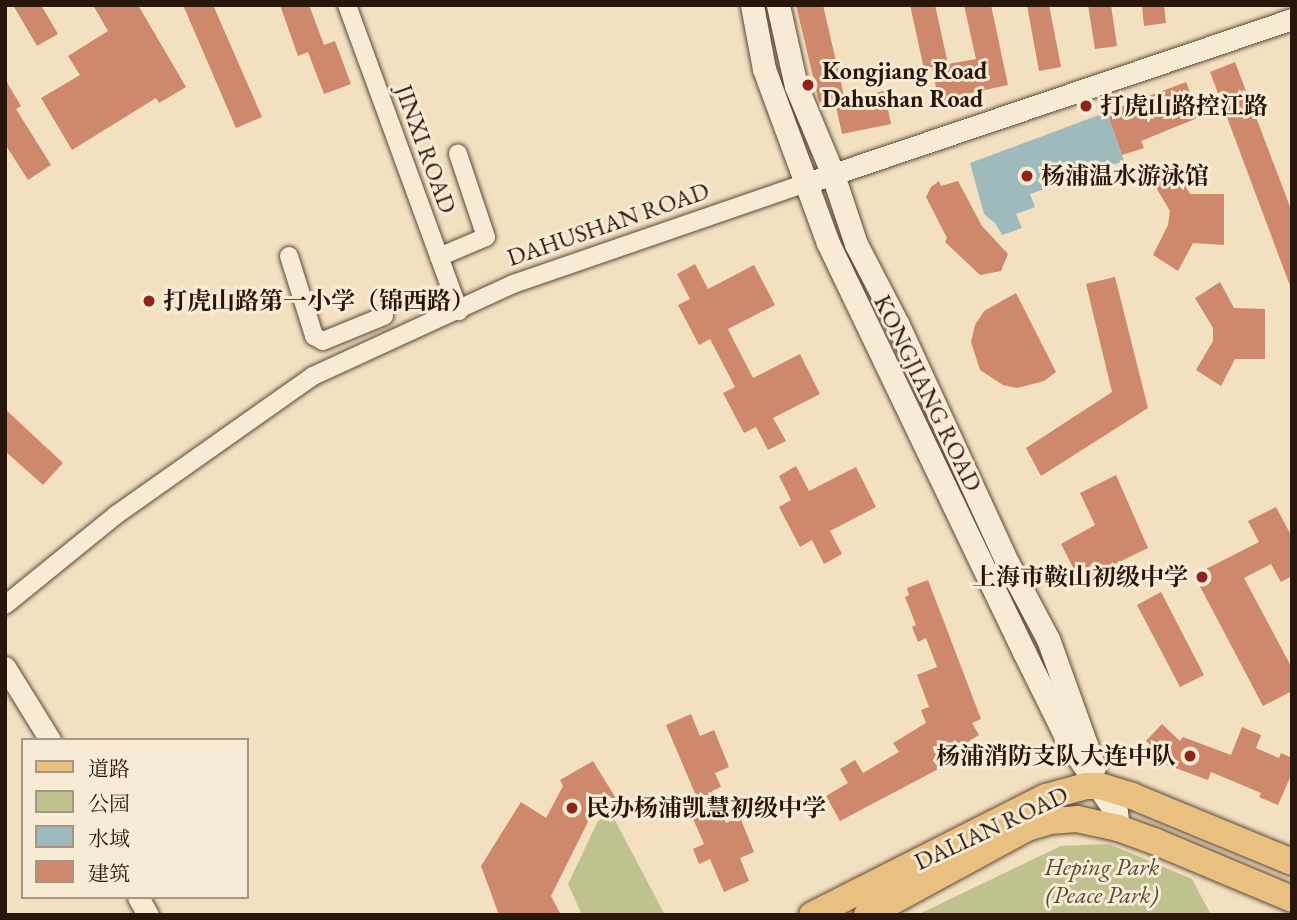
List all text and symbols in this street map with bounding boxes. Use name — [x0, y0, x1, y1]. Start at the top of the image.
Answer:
place label: Kongjiang Road Dahushan Road — [822, 57, 987, 113]
marker: Kongjiang Road Dahushan Road — [800, 77, 816, 93]
street label: JINXI ROAD — [389, 81, 463, 217]
place label: 打虎山路控江路 — [1100, 92, 1268, 120]
marker: 打虎山路控江路 — [1078, 98, 1094, 114]
place label: 杨浦温水游泳馆 — [1041, 162, 1209, 190]
marker: 杨浦温水游泳馆 — [1019, 168, 1035, 184]
street label: DAHUSHAN ROAD — [503, 176, 713, 272]
place label: 打虎山路第一小学（锦西路） — [163, 287, 475, 315]
street label: KONGJIANG ROAD — [868, 290, 988, 496]
marker: 打虎山路第一小学（锦西路） — [141, 293, 157, 309]
place label: 上海市鞍山初级中学 — [972, 563, 1188, 591]
marker: 上海市鞍山初级中学 — [1194, 569, 1210, 585]
legend — [21, 738, 248, 899]
place label: 杨浦消防支队大连中队 — [936, 742, 1176, 770]
marker: 杨浦消防支队大连中队 — [1182, 748, 1198, 764]
text: 道路 — [88, 755, 130, 782]
street label: DALIAN ROAD — [910, 780, 1072, 876]
text: 公园 — [88, 790, 130, 817]
place label: 民办杨浦凯慧初级中学 — [586, 794, 826, 822]
marker: 民办杨浦凯慧初级中学 — [564, 800, 580, 816]
text: 水域 — [88, 825, 130, 852]
park label: Heping Park (Peace Park) — [1045, 853, 1159, 909]
text: 建筑 — [88, 860, 130, 887]

